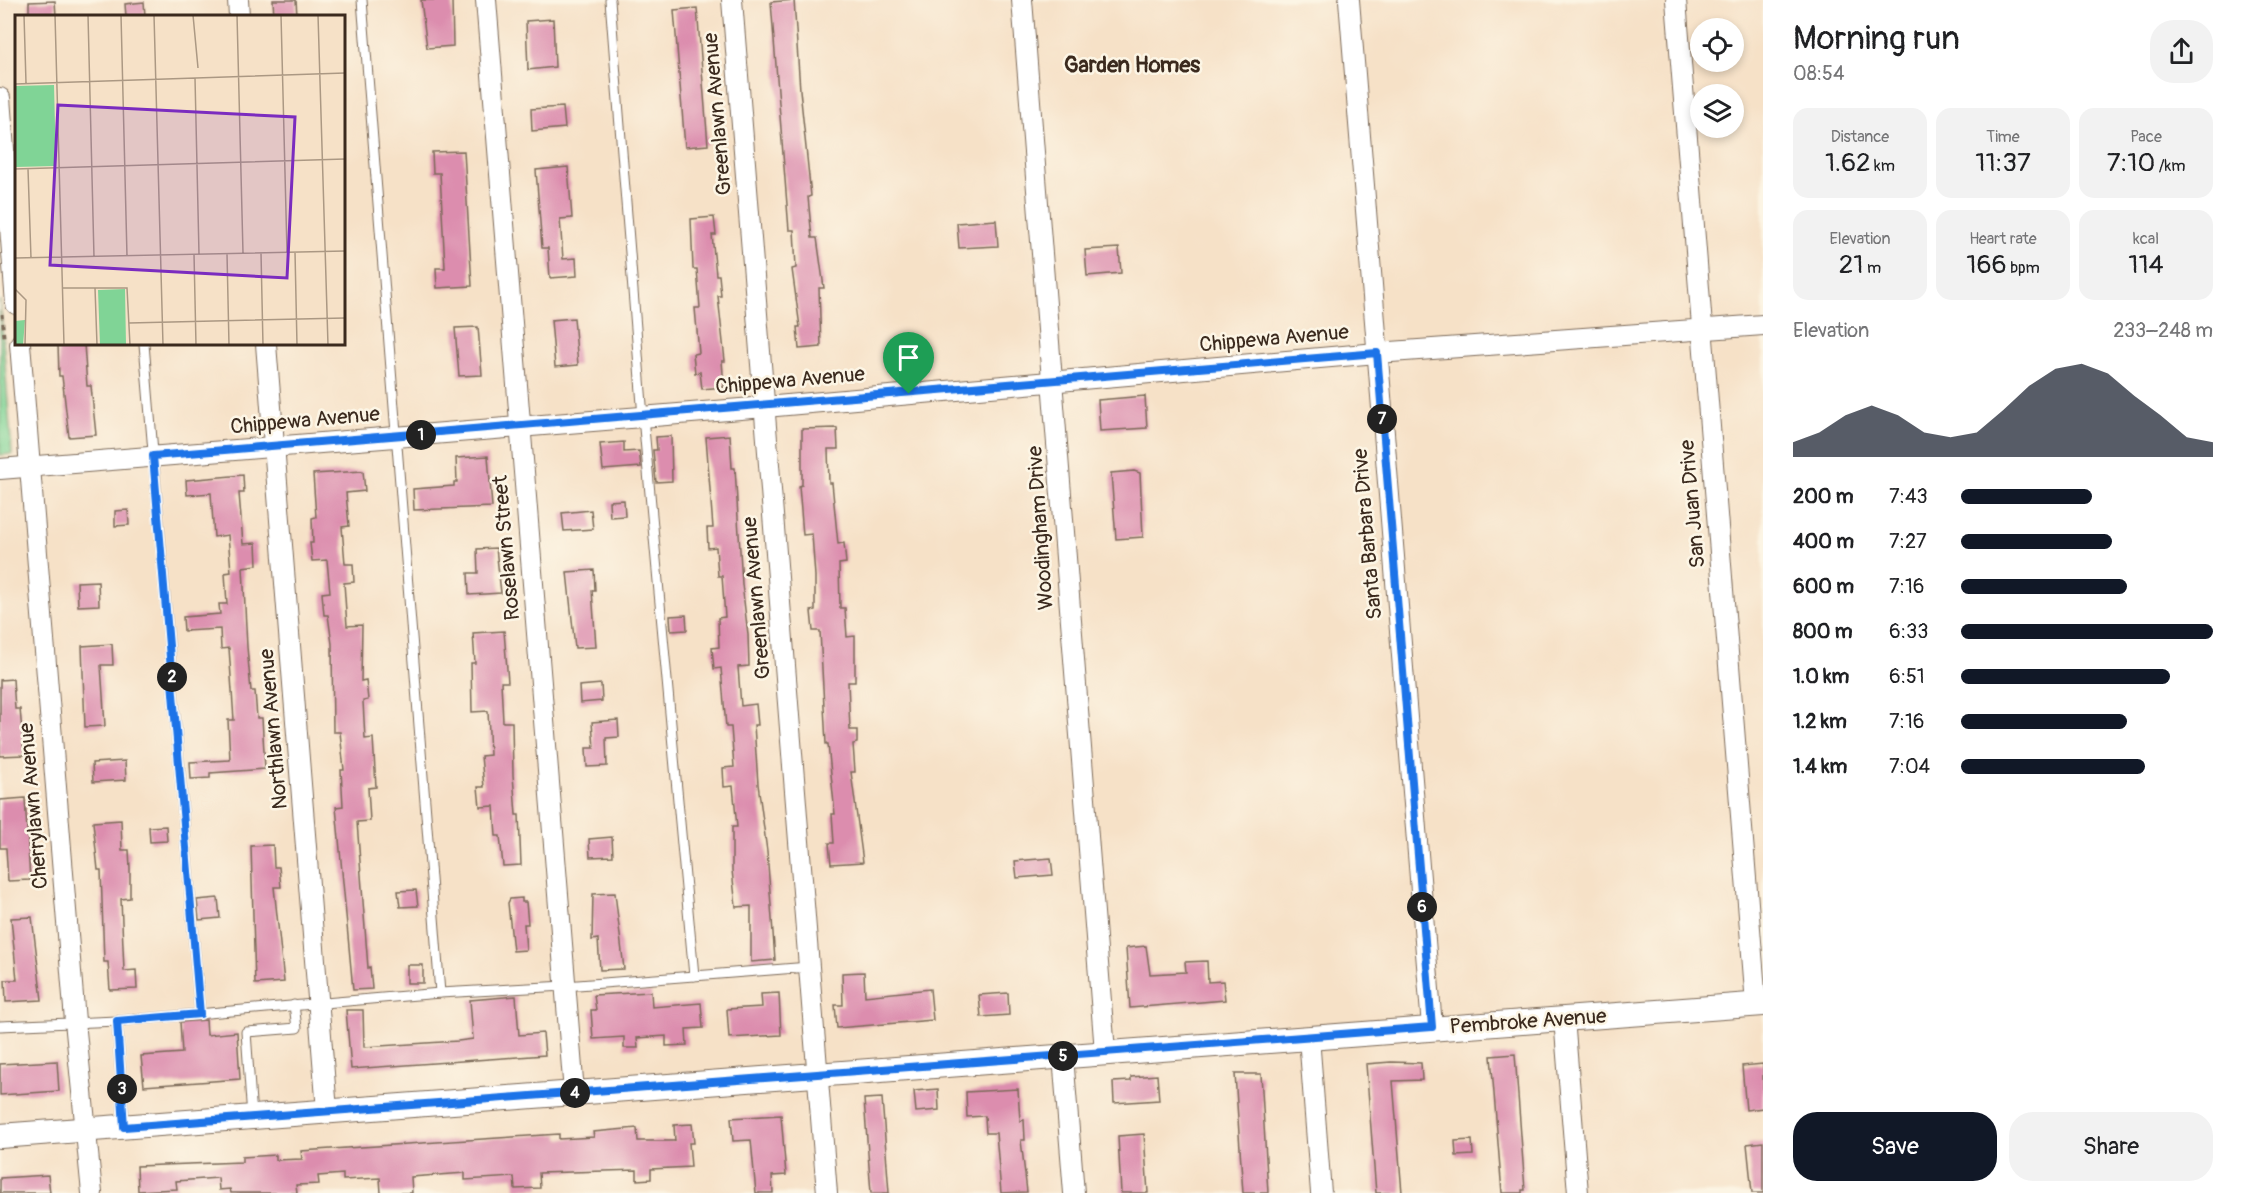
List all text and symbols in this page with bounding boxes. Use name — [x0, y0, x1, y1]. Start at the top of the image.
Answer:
inset map — [15, 15, 345, 345]
map controls — [1690, 18, 1744, 138]
button: locate — [1690, 18, 1744, 72]
text: Morning run — [1793, 18, 1960, 59]
button: share — [2150, 20, 2213, 83]
street label: Greenlawn Avenue — [697, 31, 738, 196]
district label: Garden Homes — [1064, 51, 1200, 79]
text: 08:54 — [1793, 61, 1845, 86]
button: layers — [1690, 84, 1744, 138]
text: Distance — [1831, 127, 1889, 147]
text: Time — [1986, 127, 2020, 147]
text: Pace — [2130, 127, 2162, 147]
text: 1.62 — [1825, 147, 1871, 179]
text: 11:37 — [1975, 147, 2031, 179]
text: 7:10 — [2107, 147, 2155, 179]
text: km — [1871, 156, 1895, 176]
text: /km — [2155, 156, 2185, 176]
text: Elevation — [1830, 229, 1890, 249]
text: Heart rate — [1969, 229, 2037, 249]
text: kcal — [2133, 229, 2159, 249]
text: 21 — [1839, 249, 1864, 281]
text: 166 — [1966, 249, 2007, 281]
text: 114 — [2128, 249, 2164, 281]
text: m — [1864, 258, 1881, 278]
text: bpm — [2007, 258, 2040, 278]
street label: Chippewa Avenue — [1198, 318, 1351, 358]
text: Elevation — [1793, 318, 1869, 343]
text: 233–248 m — [2113, 318, 2213, 343]
pin — [883, 332, 934, 394]
icon: arrive — [892, 341, 925, 374]
street label: Chippewa Avenue — [714, 360, 867, 400]
street label: Chippewa Avenue — [229, 400, 382, 440]
pin: 7 — [1367, 404, 1397, 434]
text: 7 — [1378, 409, 1386, 429]
pin: 1 — [406, 420, 436, 450]
text: 1 — [418, 425, 424, 445]
street label: San Juan Drive — [1673, 438, 1712, 569]
street label: Woodingham Drive — [1021, 444, 1060, 611]
street label: Santa Barbara Drive — [1347, 447, 1388, 621]
street label: Roselawn Street — [487, 474, 526, 622]
text: 200 m — [1793, 484, 1854, 509]
text: 7:43 — [1889, 484, 1928, 509]
street label: Greenlawn Avenue — [736, 515, 777, 680]
text: 400 m — [1793, 529, 1854, 554]
text: 7:27 — [1889, 529, 1927, 554]
text: 600 m — [1793, 574, 1854, 599]
text: 7:16 — [1889, 574, 1924, 599]
text: 800 m — [1793, 619, 1853, 644]
text: 6:33 — [1889, 619, 1928, 644]
street label: Northlawn Avenue — [253, 647, 294, 810]
pin: 2 — [157, 662, 187, 692]
text: 1.0 km — [1793, 664, 1849, 689]
text: 6:51 — [1889, 664, 1925, 689]
text: 2 — [168, 667, 176, 687]
text: 1.2 km — [1793, 709, 1847, 734]
text: 7:16 — [1889, 709, 1924, 734]
street label: Cherrylawn Avenue — [13, 721, 54, 890]
text: 1.4 km — [1793, 754, 1847, 779]
text: 7:04 — [1889, 754, 1930, 779]
pin: 6 — [1407, 892, 1437, 922]
text: 6 — [1417, 897, 1427, 917]
street label: Pembroke Avenue — [1449, 1003, 1608, 1040]
pin: 5 — [1048, 1041, 1078, 1071]
text: 5 — [1059, 1046, 1067, 1066]
pin: 3 — [107, 1074, 137, 1104]
pin: 4 — [560, 1078, 590, 1108]
text: 3 — [118, 1079, 126, 1099]
text: 4 — [570, 1083, 580, 1103]
button: Save — [1793, 1112, 1997, 1181]
button: Share — [2009, 1112, 2213, 1181]

